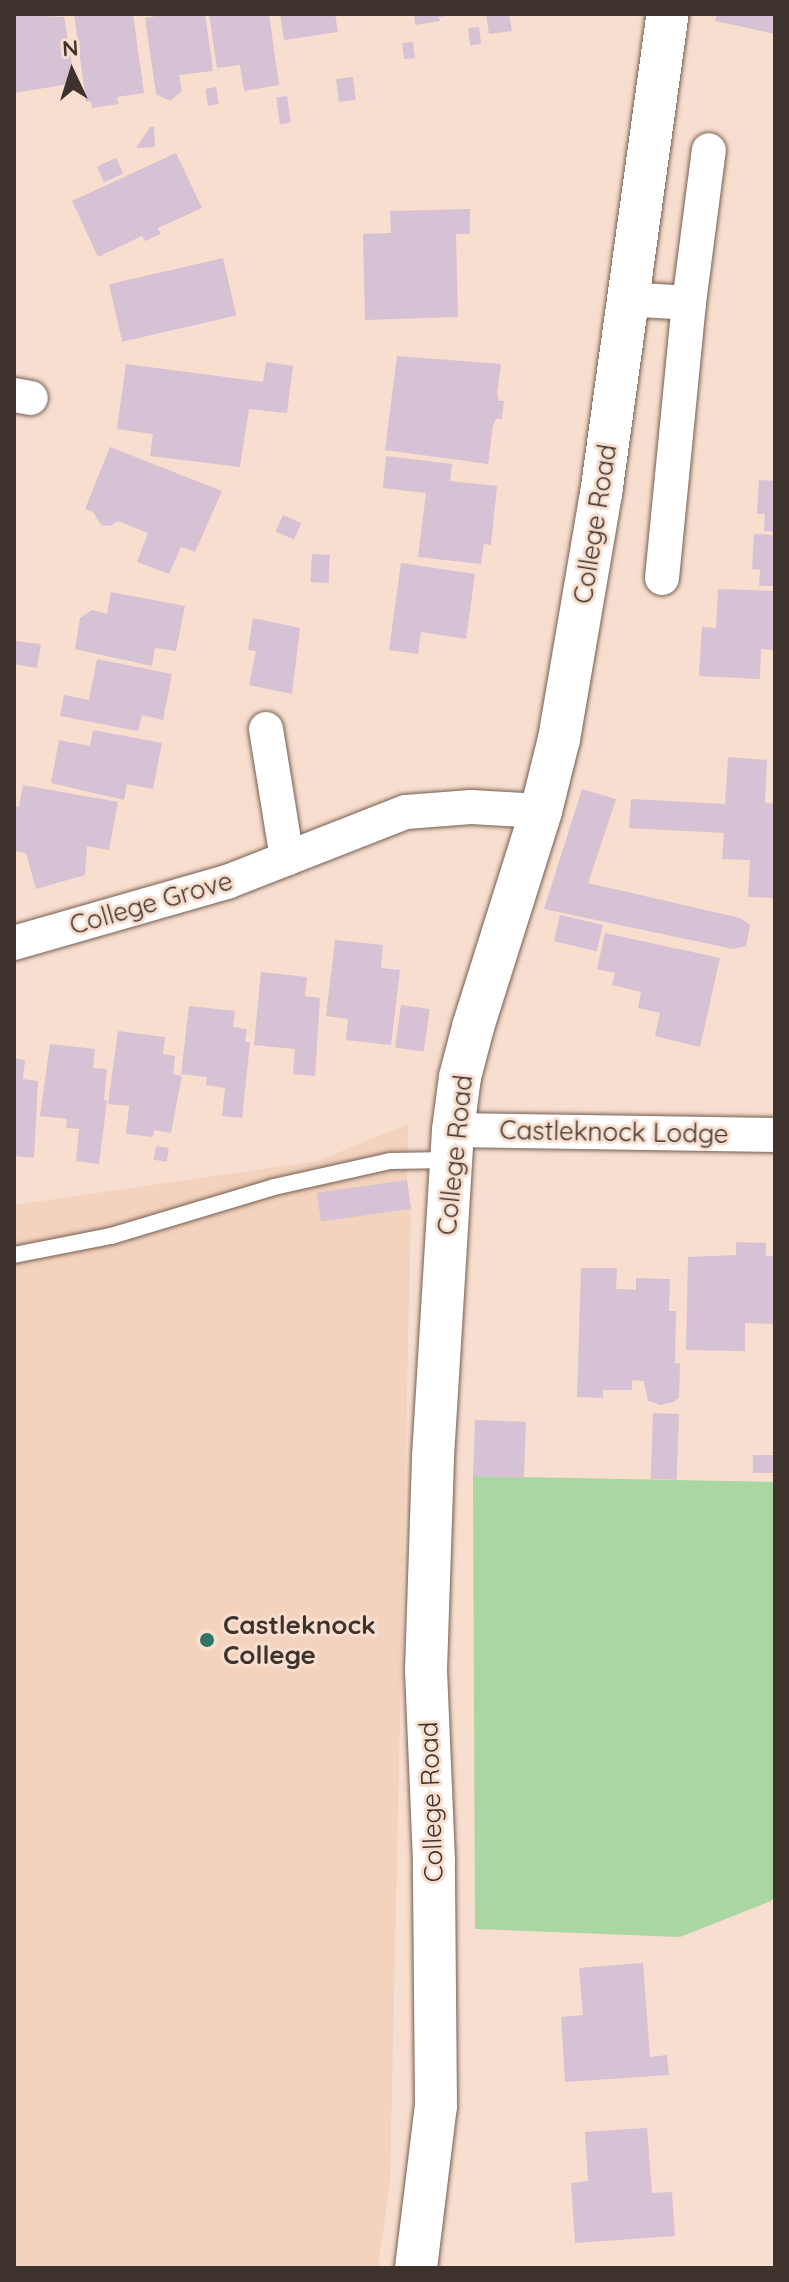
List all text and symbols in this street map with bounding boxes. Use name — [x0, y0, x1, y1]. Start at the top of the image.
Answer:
north arrow — [32, 32, 112, 112]
text: N — [61, 34, 79, 63]
street label: College Road — [567, 442, 623, 606]
street label: College Grove — [66, 865, 236, 941]
street label: College Road — [431, 1073, 479, 1237]
street label: Castleknock Lodge — [499, 1114, 729, 1150]
place label: Castleknock College — [223, 1609, 376, 1670]
marker: Castleknock College — [198, 1631, 216, 1649]
street label: College Road — [413, 1721, 449, 1883]

